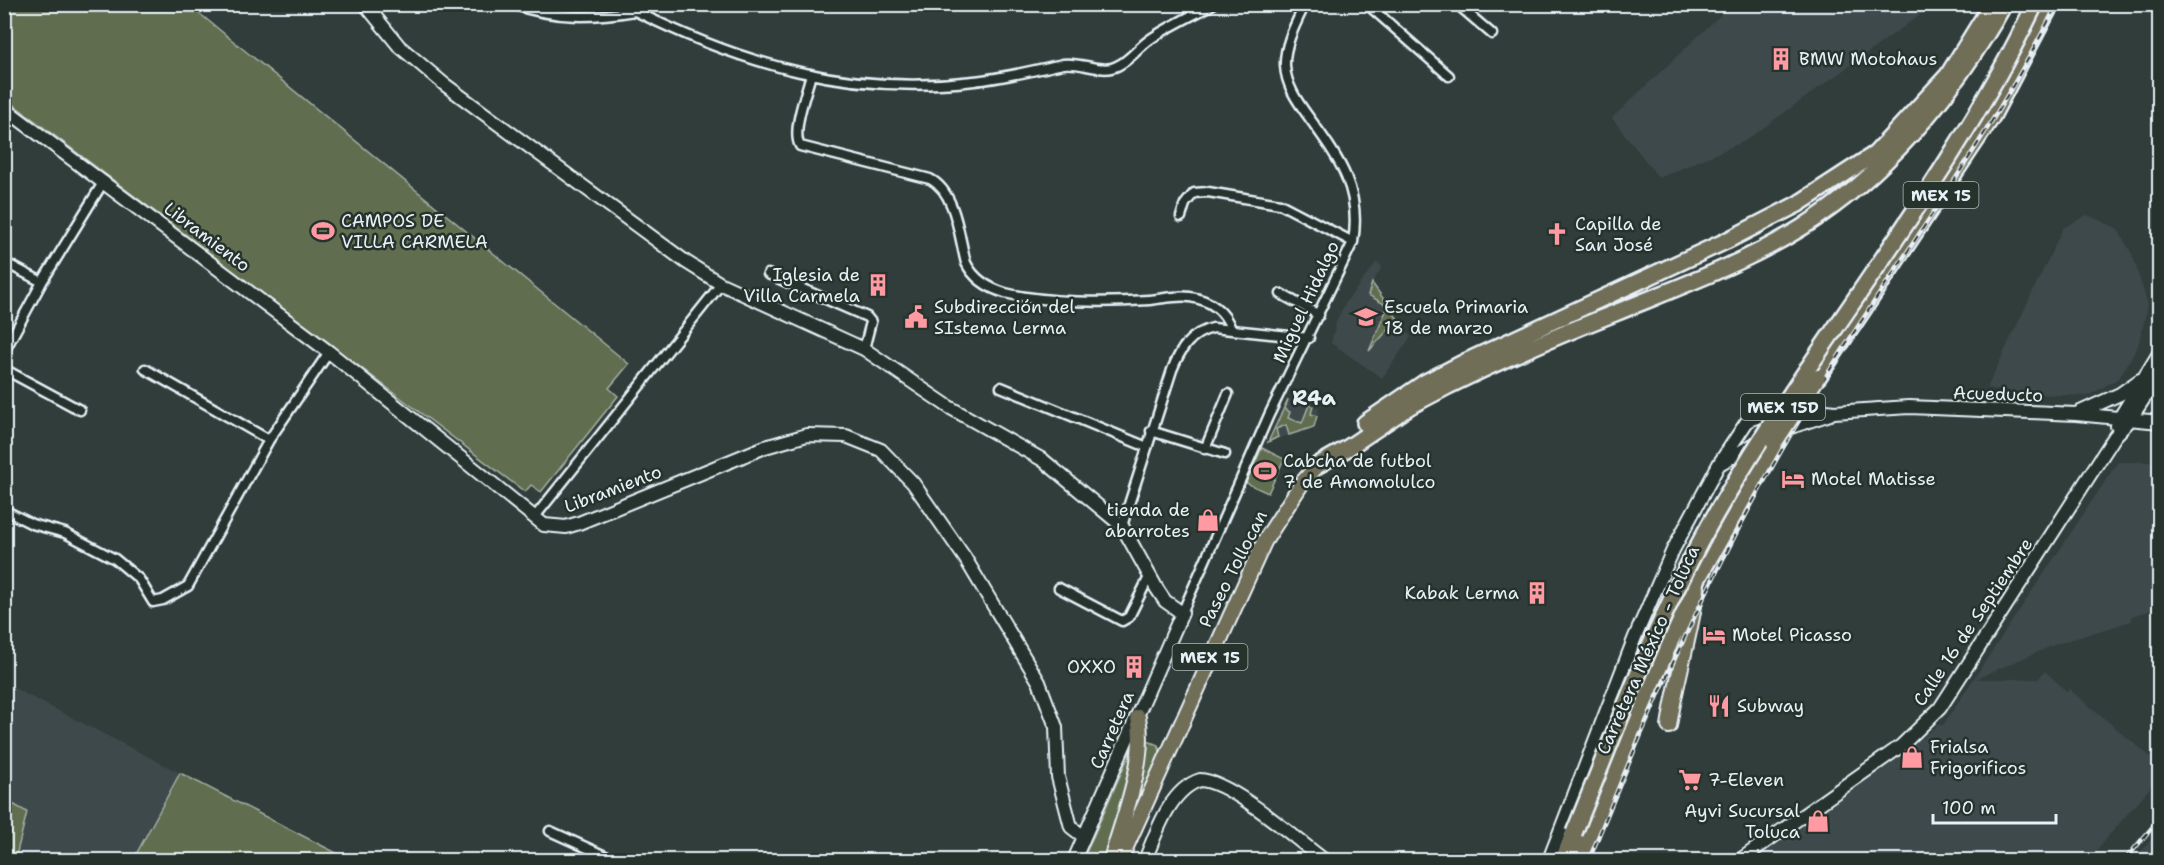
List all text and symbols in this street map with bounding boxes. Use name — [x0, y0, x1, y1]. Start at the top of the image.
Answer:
building icon: BMW Motohaus — [1768, 46, 1794, 72]
place label: BMW Motohaus — [1799, 47, 1937, 71]
road number: MEX 15 — [1904, 182, 1978, 208]
street label: Libramiento — [159, 197, 255, 277]
place label: CAMPOS DE VILLA CARMELA — [341, 209, 488, 254]
place label: Capilla de San José — [1575, 212, 1661, 257]
sports icon: CAMPOS DE VILLA CARMELA — [310, 218, 336, 244]
church icon: Capilla de San José — [1544, 221, 1570, 247]
street label: Miguel Hidalgo — [1267, 237, 1345, 367]
place label: Iglesia de Villa Carmela — [743, 263, 860, 308]
building icon: Iglesia de Villa Carmela — [865, 272, 891, 298]
place label: Subdirección del SIstema Lerma — [934, 295, 1076, 340]
place label: Escuela Primaria 18 de marzo — [1384, 295, 1528, 340]
public building icon: Subdirección del SIstema Lerma — [903, 304, 929, 330]
school or university icon: Escuela Primaria 18 de marzo — [1353, 304, 1379, 330]
street label: Acueducto — [1953, 380, 2043, 408]
district label: R4a — [1292, 384, 1337, 412]
road number: MEX 15D — [1741, 394, 1825, 420]
place label: Cabcha de futbol 7 de Amomolulco — [1283, 449, 1435, 494]
sports icon: Cabcha de futbol 7 de Amomolulco — [1252, 458, 1278, 484]
street label: Libramiento — [561, 459, 665, 519]
hotel icon: Motel Matisse — [1780, 466, 1806, 492]
place label: Motel Matisse — [1811, 467, 1936, 491]
place label: tienda de abarrotes — [1105, 498, 1190, 543]
street label: Paseo Tollocan — [1193, 506, 1273, 632]
shop icon: tienda de abarrotes — [1195, 507, 1221, 533]
street label: Calle 16 de Septiembre — [1908, 533, 2038, 711]
street label: Carretera México - Toluca — [1591, 542, 1705, 758]
building icon: Kabak Lerma — [1524, 580, 1550, 606]
place label: Kabak Lerma — [1405, 581, 1519, 605]
hotel icon: Motel Picasso — [1701, 622, 1727, 648]
place label: Motel Picasso — [1732, 623, 1852, 647]
road number: MEX 15 — [1172, 644, 1248, 670]
building icon: OXXO — [1121, 654, 1147, 680]
place label: OXXO — [1067, 655, 1116, 679]
street label: Carretera — [1084, 687, 1140, 773]
restaurant icon: Subway — [1706, 693, 1732, 719]
place label: Subway — [1737, 694, 1804, 718]
place label: Frialsa Frigorificos — [1930, 735, 2027, 780]
shop icon: Frialsa Frigorificos — [1899, 744, 1925, 770]
supermarket icon: 7-Eleven — [1677, 767, 1703, 793]
place label: 7-Eleven — [1708, 768, 1784, 792]
scale bar — [1933, 787, 2056, 825]
text: 100 m — [1942, 796, 1996, 820]
place label: Ayvi Sucursal Toluca — [1684, 799, 1801, 844]
shop icon: Ayvi Sucursal Toluca — [1805, 808, 1831, 834]

